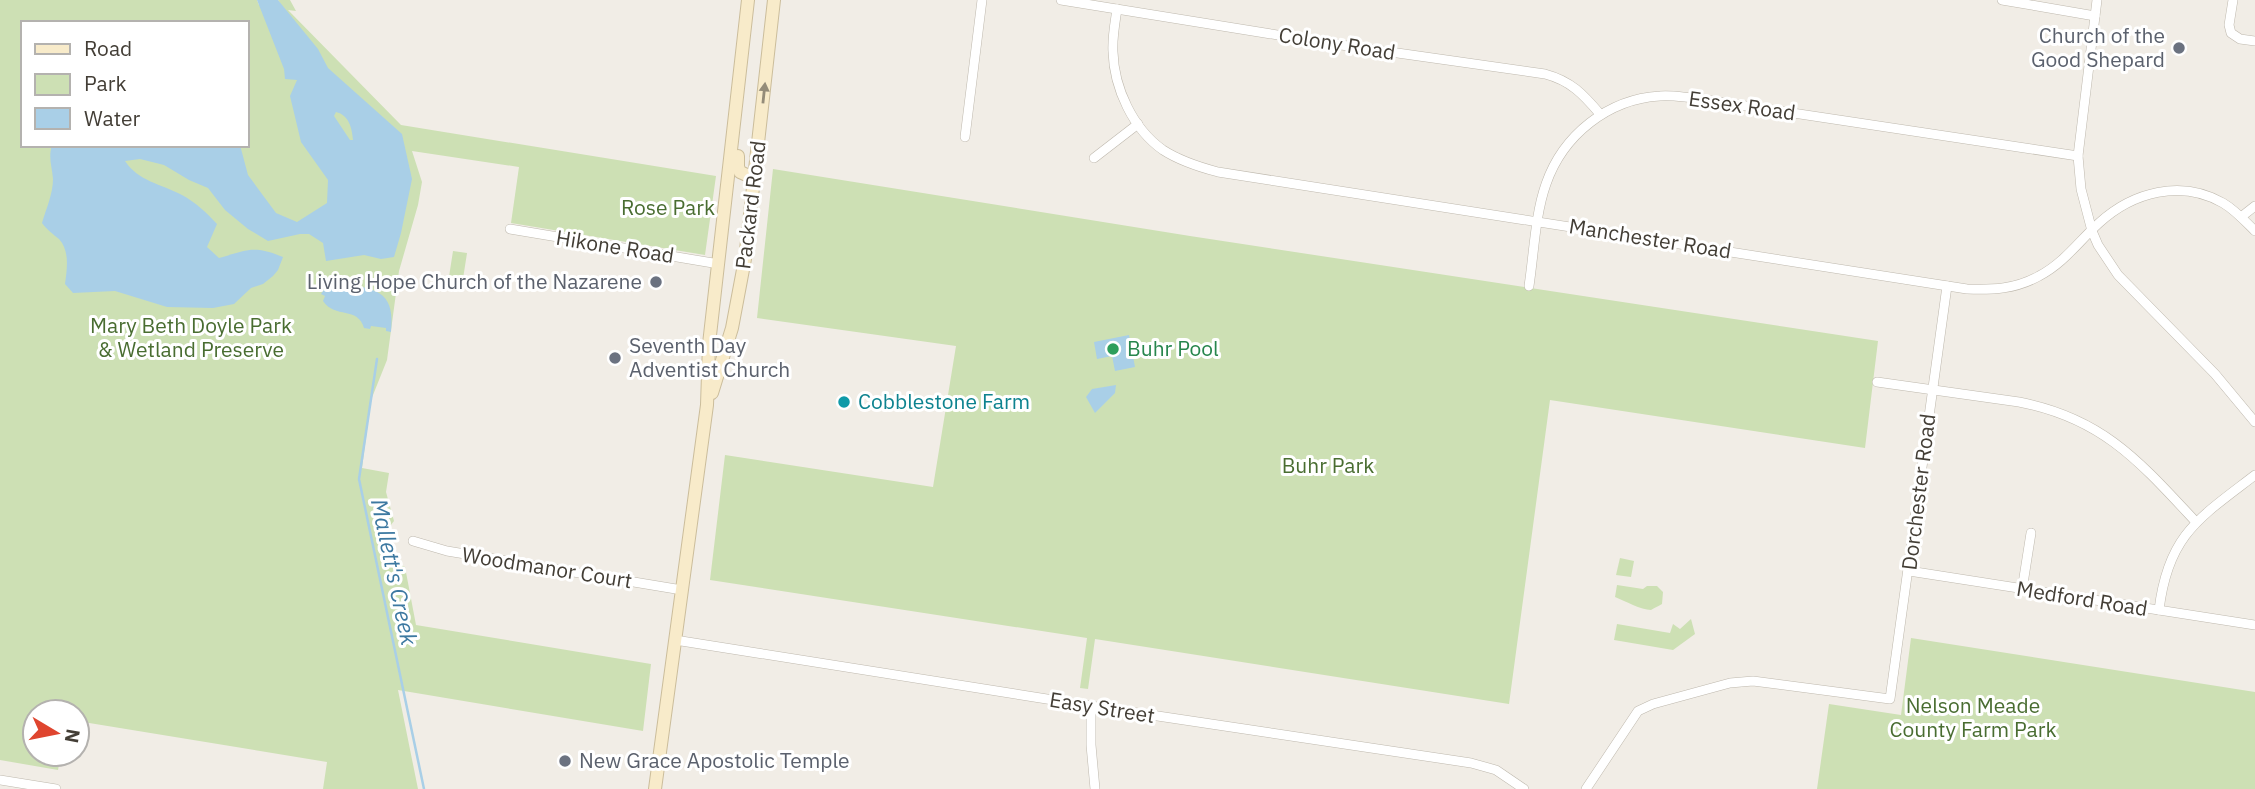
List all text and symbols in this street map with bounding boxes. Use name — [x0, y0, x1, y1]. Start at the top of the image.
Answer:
street label: Colony Road — [1277, 20, 1397, 66]
legend — [21, 21, 248, 147]
place label: Church of the Good Shepard — [2031, 21, 2165, 73]
text: Road — [84, 34, 132, 62]
marker: Church of the Good Shepard — [2171, 40, 2187, 56]
text: Park — [84, 69, 127, 97]
one-way arrow — [759, 82, 770, 104]
street label: Essex Road — [1687, 84, 1797, 126]
text: Water — [84, 104, 141, 132]
street label: Packard Road — [728, 139, 772, 271]
park label: Rose Park — [621, 193, 715, 221]
street label: Manchester Road — [1567, 211, 1733, 265]
street label: Hikone Road — [554, 223, 676, 269]
place label: Living Hope Church of the Nazarene — [307, 267, 642, 295]
marker: Living Hope Church of the Nazarene — [648, 274, 664, 290]
park label: Mary Beth Doyle Park & Wetland Preserve — [90, 311, 292, 363]
place label: Seventh Day Adventist Church — [629, 331, 790, 383]
place label: Buhr Pool — [1127, 334, 1219, 362]
marker: Buhr Pool — [1105, 341, 1121, 357]
marker: Seventh Day Adventist Church — [607, 350, 623, 366]
place label: Cobblestone Farm — [858, 387, 1030, 415]
marker: Cobblestone Farm — [836, 394, 852, 410]
street label: Dorchester Road — [1895, 412, 1941, 572]
park label: Buhr Park — [1282, 451, 1374, 479]
water label: Mallett's Creek — [365, 496, 425, 649]
street label: Woodmanor Court — [460, 540, 634, 594]
street label: Medford Road — [2015, 574, 2150, 622]
street label: Easy Street — [1047, 685, 1157, 729]
park label: Nelson Meade County Farm Park — [1889, 691, 2057, 743]
north arrow — [21, 698, 91, 768]
text: N — [60, 727, 86, 745]
place label: New Grace Apostolic Temple — [579, 746, 850, 774]
marker: New Grace Apostolic Temple — [557, 753, 573, 769]

